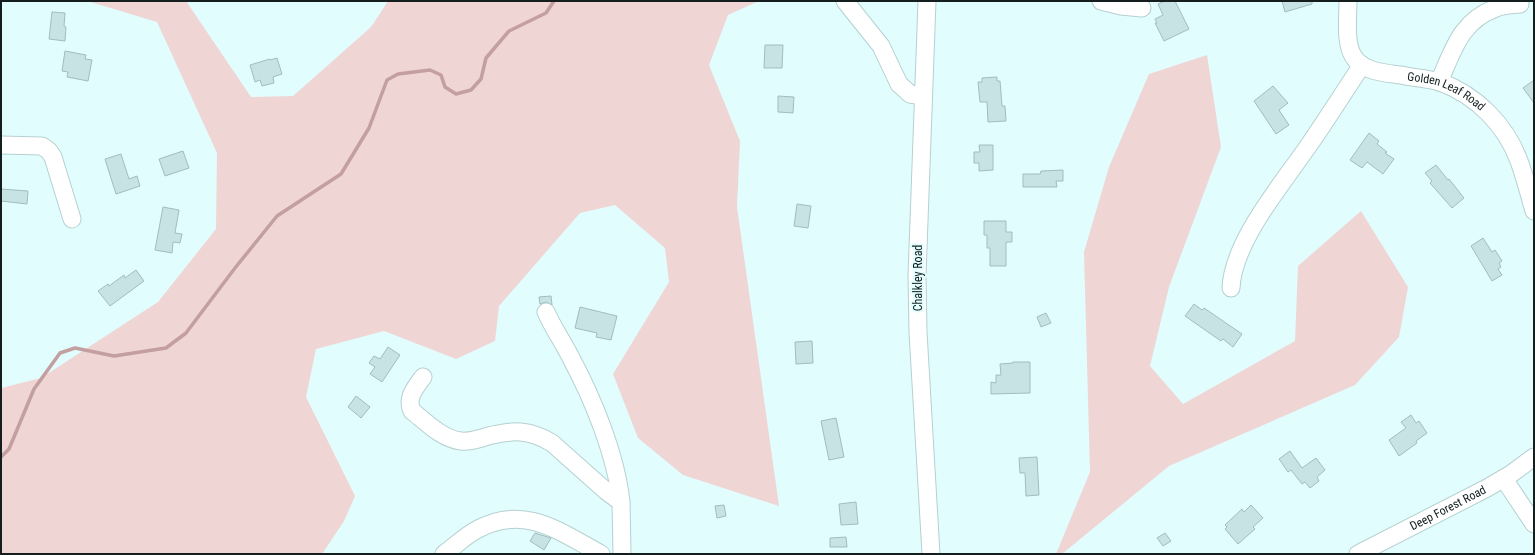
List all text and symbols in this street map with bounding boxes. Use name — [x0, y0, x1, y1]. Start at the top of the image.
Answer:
street label: Golden Leaf Road — [1406, 69, 1488, 114]
street label: Chalkley Road — [911, 245, 925, 311]
street label: Deep Forest Road — [1408, 483, 1488, 533]

